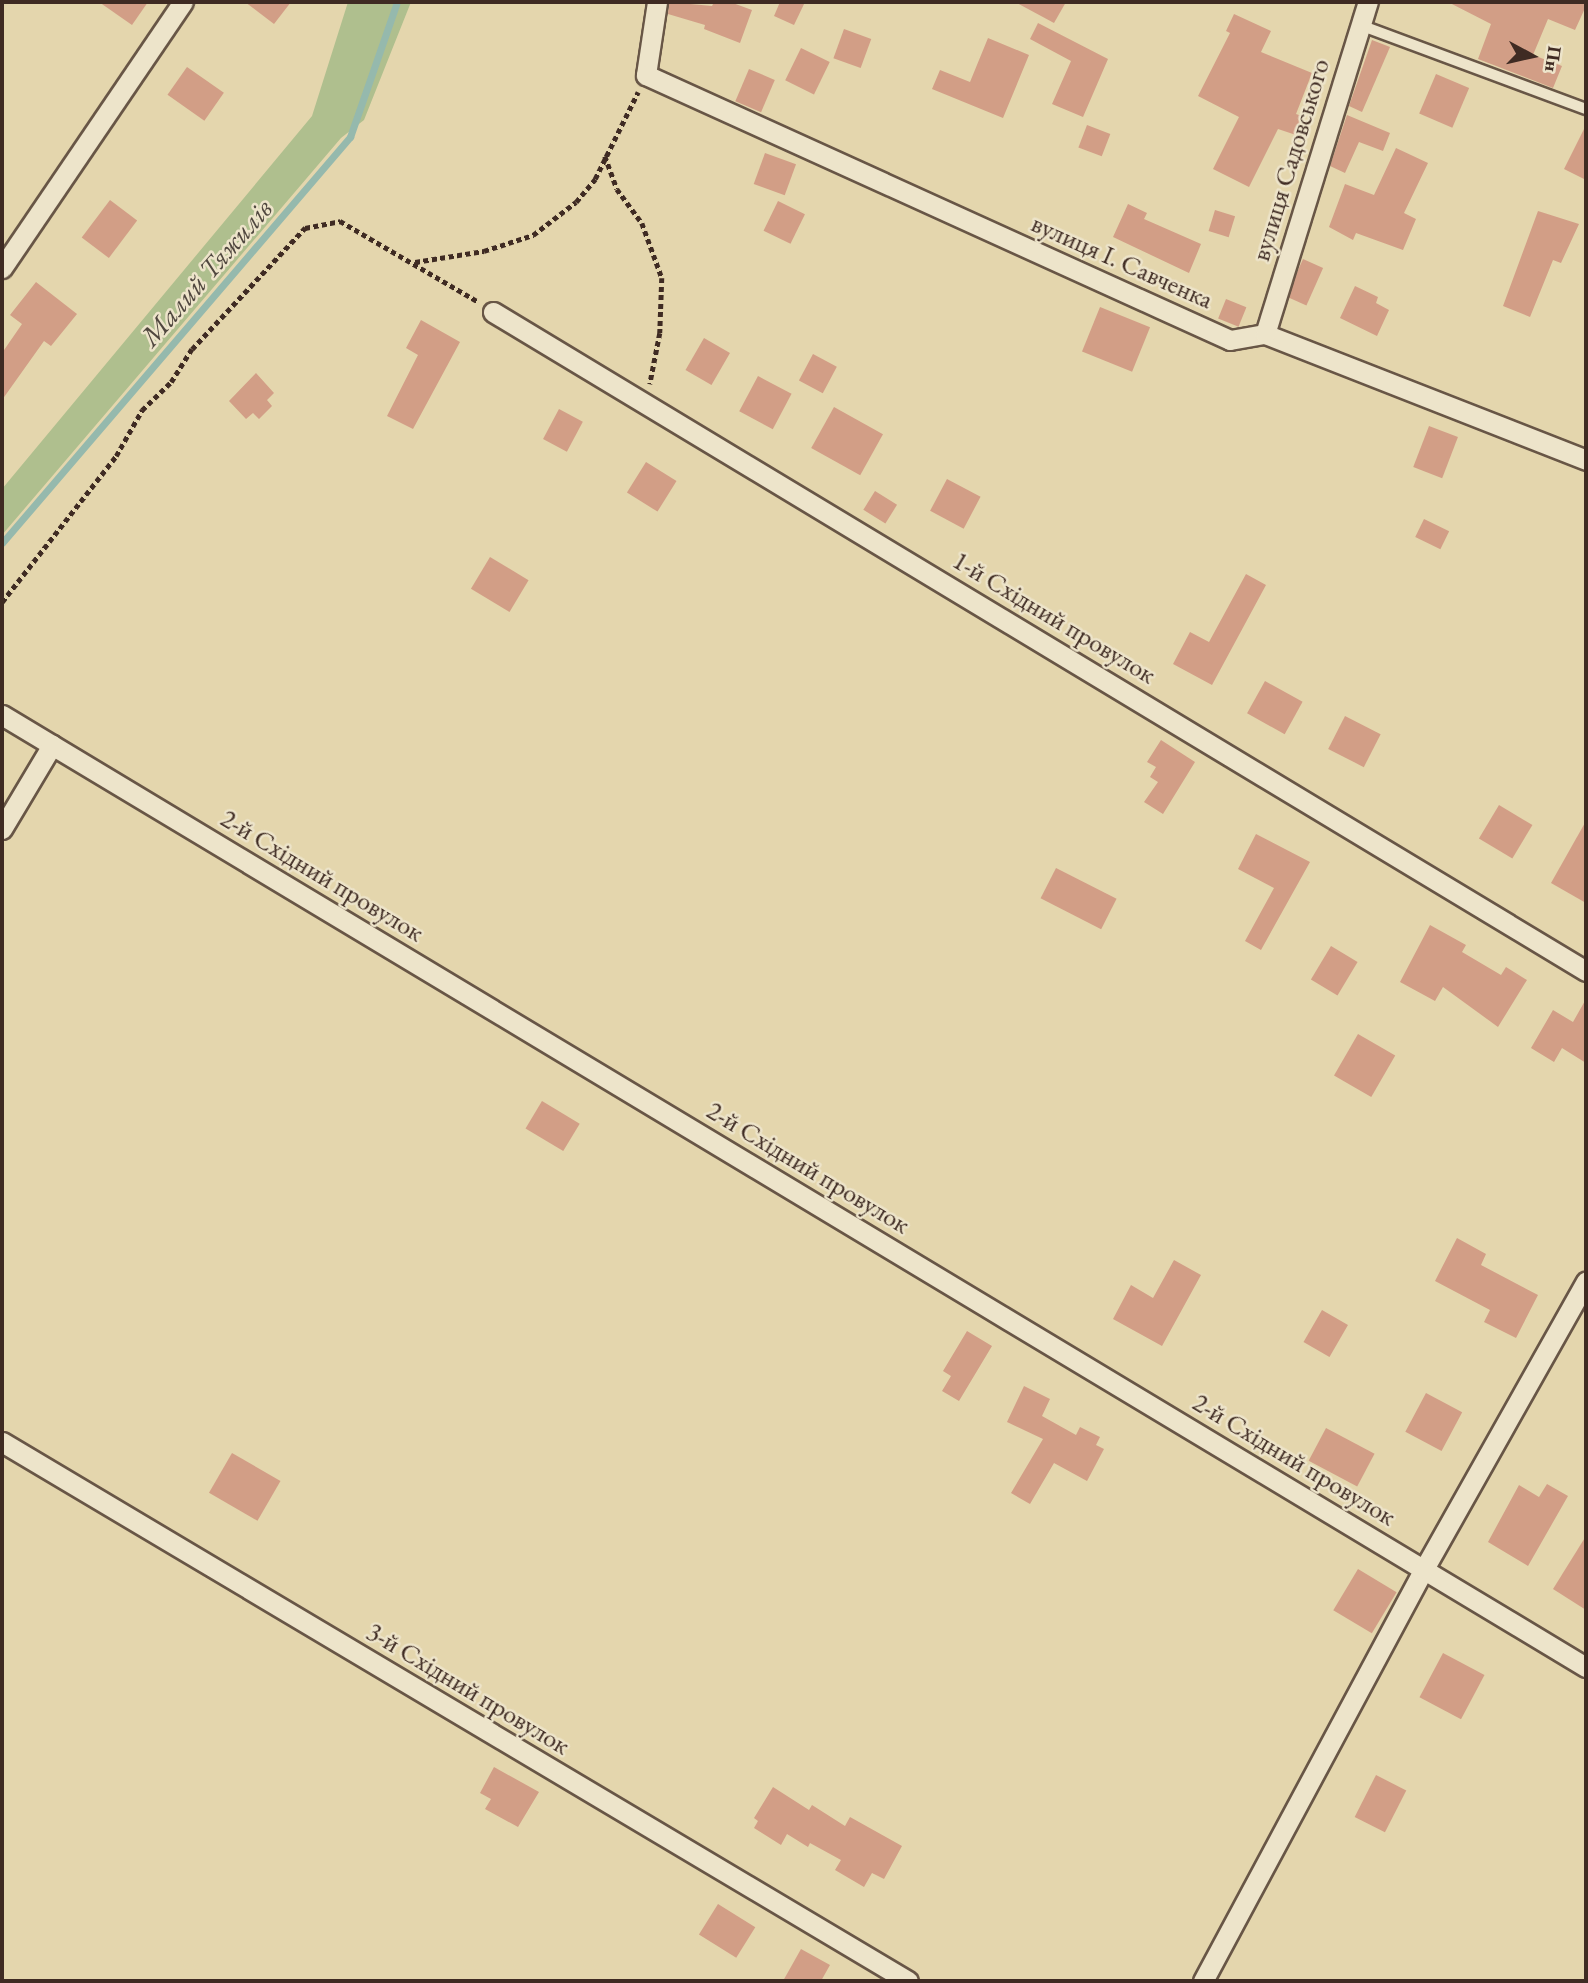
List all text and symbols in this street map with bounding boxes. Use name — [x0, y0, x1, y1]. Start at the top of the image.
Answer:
north arrow — [1497, 21, 1567, 91]
text: Пн — [1539, 44, 1567, 74]
street label: вулиця Садовського — [1245, 55, 1337, 265]
water label: Малий Тяжилів — [133, 191, 279, 353]
street label: вулиця І. Савченка — [1027, 208, 1217, 316]
street label: 1-й Східний провулок — [947, 545, 1161, 691]
street label: 2-й Східний провулок — [215, 803, 429, 949]
street label: 2-й Східний провулок — [701, 1095, 915, 1241]
street label: 2-й Східний провулок — [1187, 1387, 1401, 1533]
street label: 3-й Східний провулок — [361, 1616, 575, 1762]

